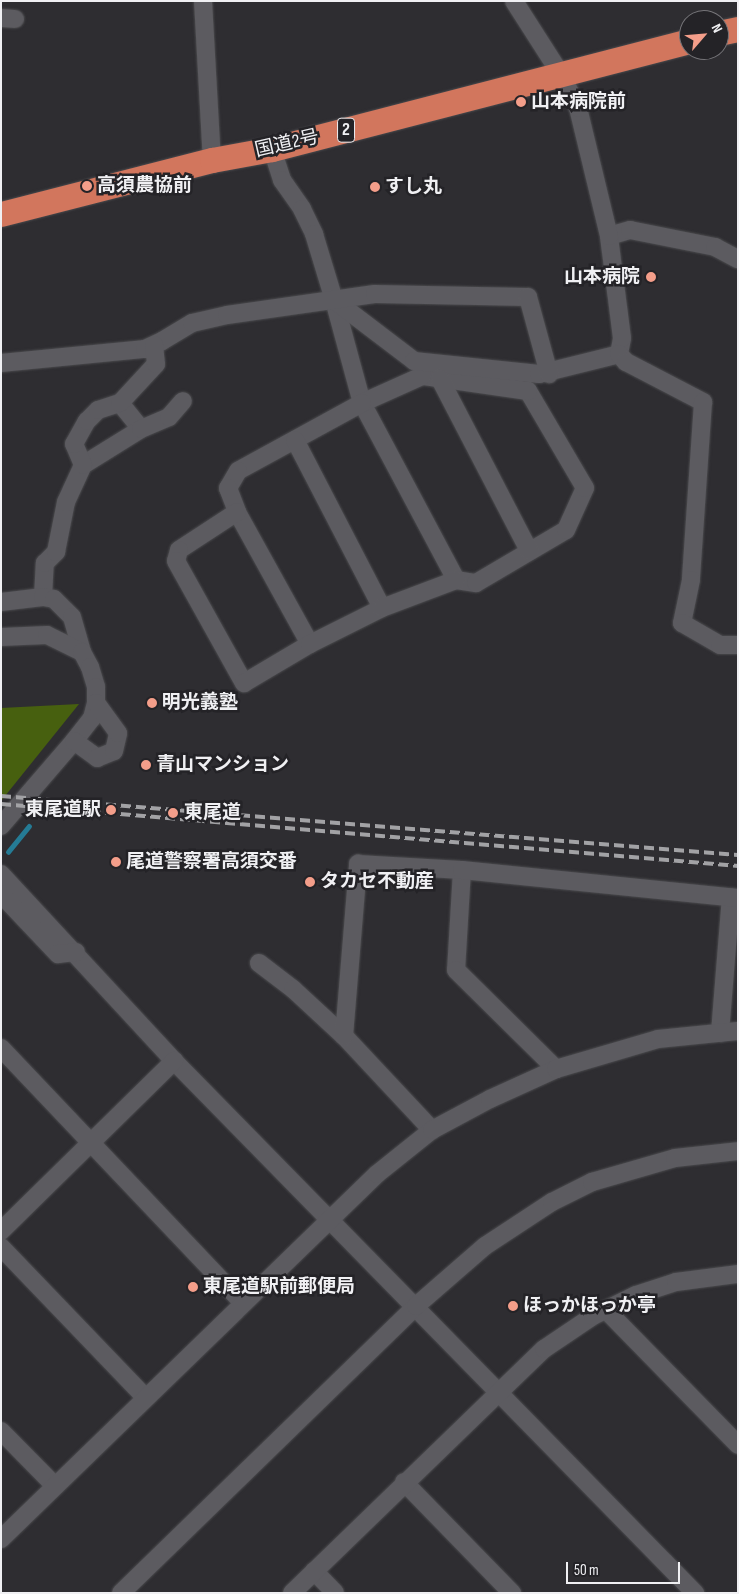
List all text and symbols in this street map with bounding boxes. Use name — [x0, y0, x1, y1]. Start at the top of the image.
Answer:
north arrow — [679, 10, 729, 60]
text: N — [708, 21, 726, 36]
place label: 山本病院前 — [531, 91, 626, 113]
marker: 山本病院前 — [515, 96, 527, 108]
road number: 2 — [336, 114, 356, 146]
street label: 国道2号 — [253, 126, 321, 162]
place label: 高須農協前 — [97, 175, 192, 197]
place label: すし丸 — [385, 176, 442, 198]
marker: 高須農協前 — [81, 180, 93, 192]
marker: すし丸 — [369, 181, 381, 193]
place label: 山本病院 — [564, 266, 640, 288]
marker: 山本病院 — [644, 270, 658, 284]
place label: 明光義塾 — [162, 692, 238, 714]
marker: 明光義塾 — [146, 697, 158, 709]
place label: 青山マンション — [156, 754, 289, 776]
marker: 青山マンション — [140, 759, 152, 771]
place label: 東尾道駅 — [25, 799, 101, 821]
place label: 東尾道 — [184, 802, 241, 824]
marker: 東尾道駅 — [105, 804, 117, 816]
marker: 東尾道 — [166, 806, 180, 820]
place label: 尾道警察署高須交番 — [126, 851, 297, 873]
marker: 尾道警察署高須交番 — [110, 856, 122, 868]
place label: タカセ不動産 — [320, 871, 434, 893]
marker: タカセ不動産 — [304, 876, 316, 888]
place label: 東尾道駅前郵便局 — [203, 1276, 355, 1298]
marker: 東尾道駅前郵便局 — [187, 1281, 199, 1293]
place label: ほっかほっか亭 — [523, 1295, 656, 1317]
marker: ほっかほっか亭 — [507, 1300, 519, 1312]
scale bar — [569, 1552, 683, 1584]
text: 50 m — [574, 1561, 599, 1580]

